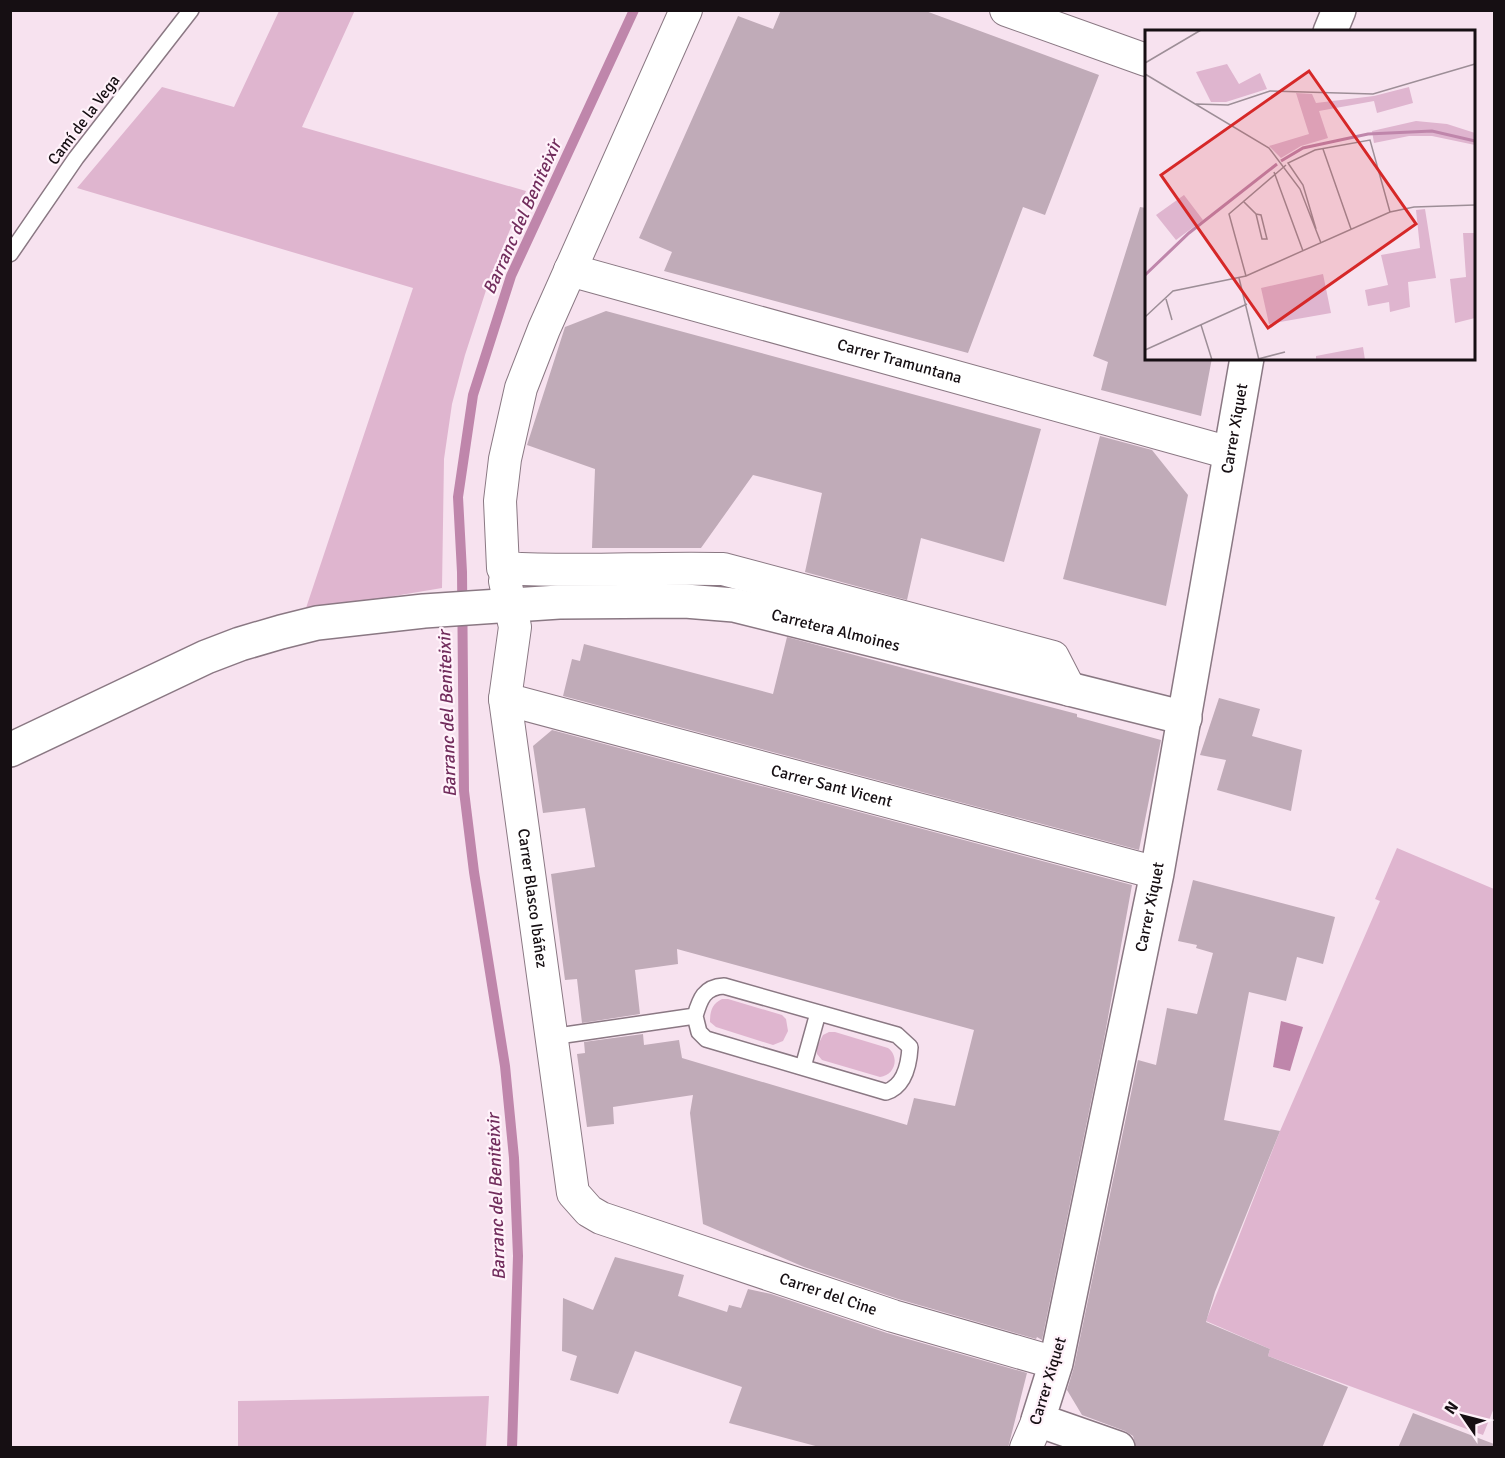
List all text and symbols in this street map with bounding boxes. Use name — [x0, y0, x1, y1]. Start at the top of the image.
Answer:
inset map — [1145, 30, 1475, 360]
street label: Camí de la Vega — [44, 71, 124, 169]
water label: Barranc del Beniteixir — [478, 134, 567, 298]
street label: Carrer Tramuntana — [835, 335, 964, 388]
street label: Carrer Xiquet — [1217, 382, 1252, 475]
street label: Carretera Almoines — [769, 605, 902, 656]
water label: Barranc del Beniteixir — [433, 628, 461, 798]
street label: Carrer Sant Vicent — [769, 760, 895, 812]
street label: Carrer Blasco Ibáñez — [513, 827, 552, 969]
street label: Carrer Xiquet — [1131, 860, 1169, 954]
water label: Barranc del Beniteixir — [482, 1111, 510, 1281]
street label: Carrer del Cine — [777, 1269, 880, 1320]
street label: Carrer Xiquet — [1025, 1334, 1071, 1427]
north arrow — [1433, 1386, 1493, 1446]
text: N — [1440, 1398, 1463, 1418]

